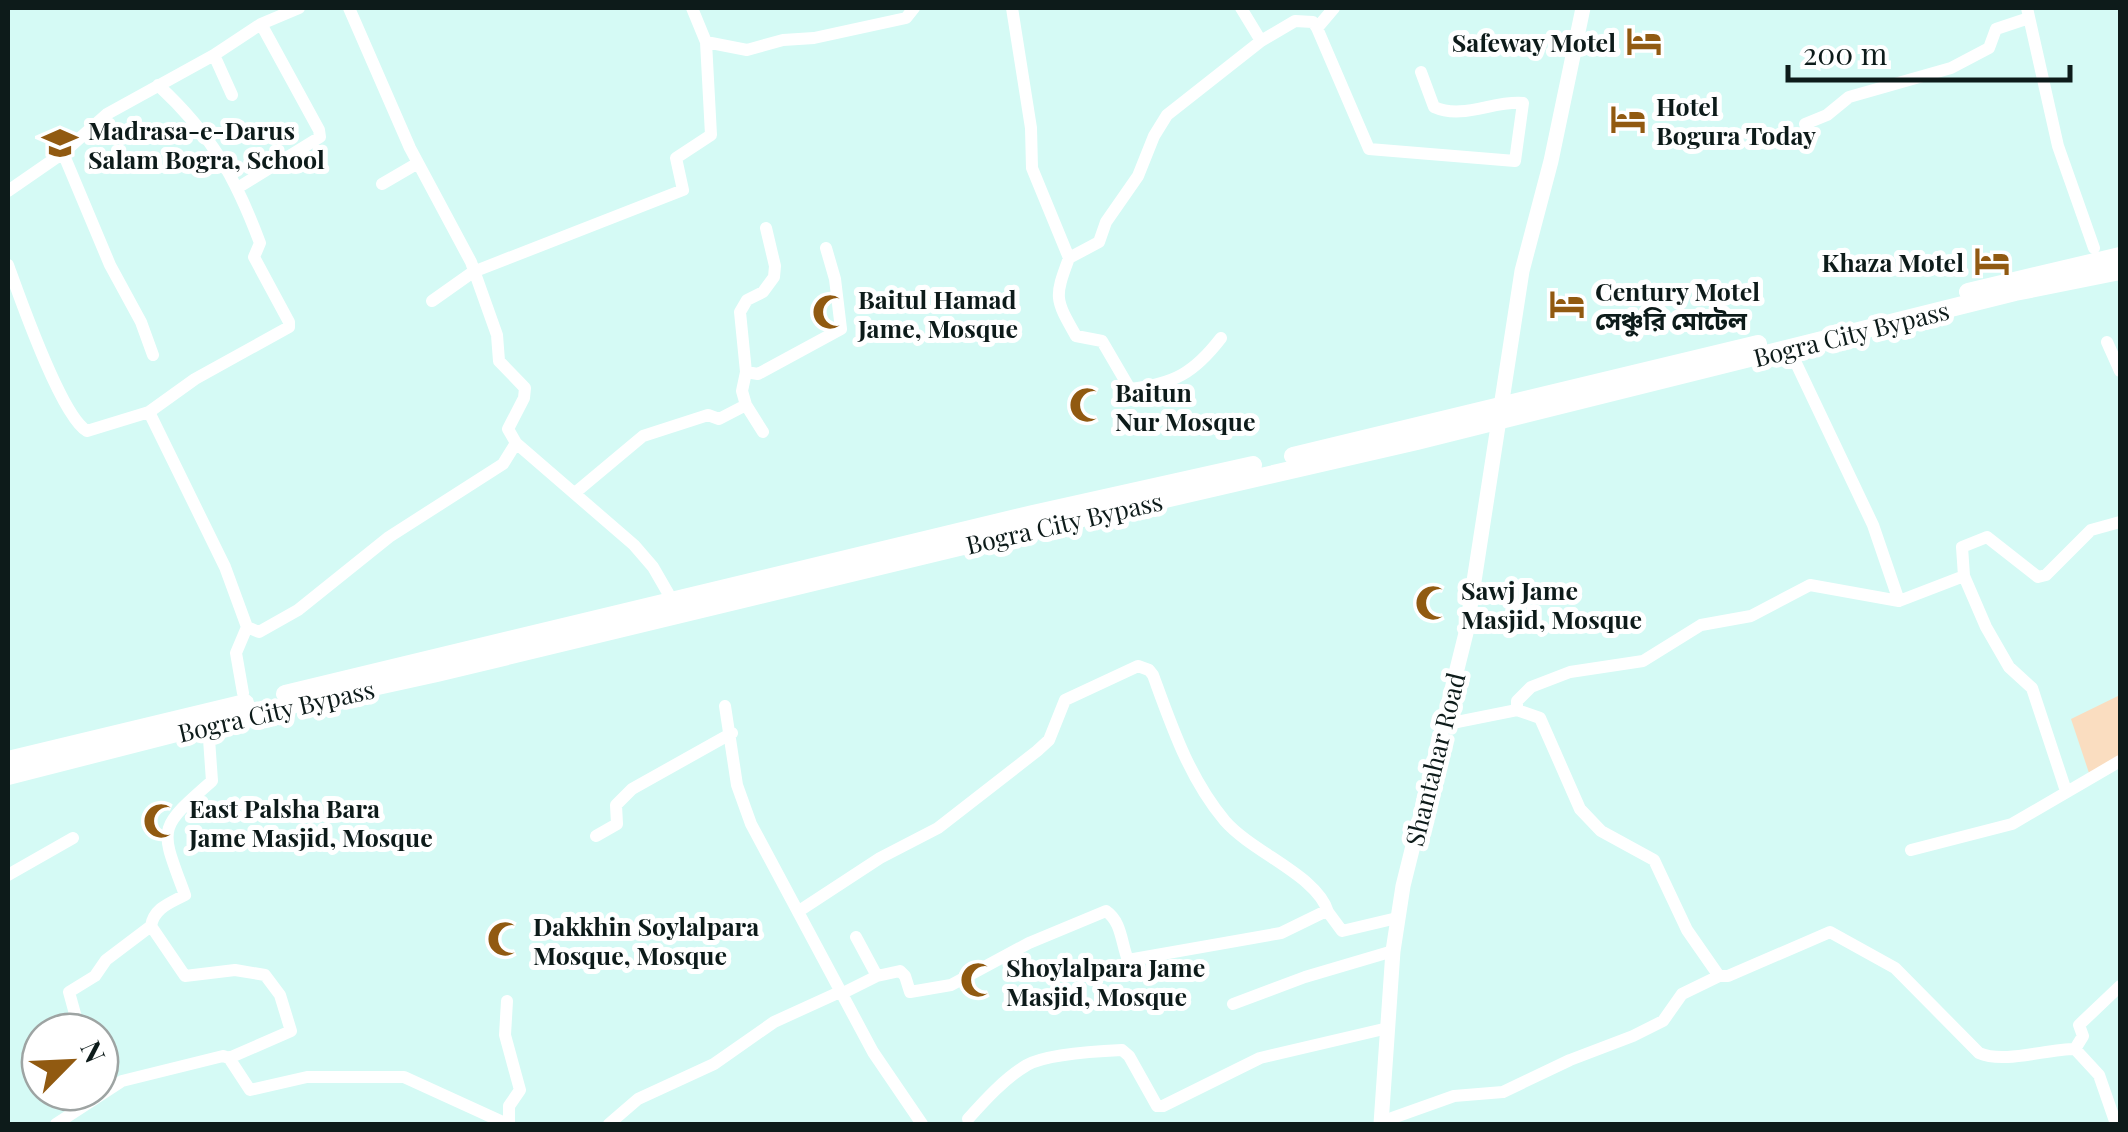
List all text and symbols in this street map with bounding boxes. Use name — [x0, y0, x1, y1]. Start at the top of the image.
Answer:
scale bar — [1788, 20, 2070, 82]
hotel icon: Safeway Motel — [1625, 22, 1663, 60]
place label: Safeway Motel — [1452, 25, 1616, 58]
text: 200 m — [1803, 33, 1888, 73]
place label: Hotel Bogura Today — [1656, 89, 1816, 151]
hotel icon: Hotel Bogura Today — [1609, 100, 1647, 138]
place label: Madrasa-e-Darus Salam Bogra, School — [88, 113, 325, 175]
school or university icon: Madrasa-e-Darus Salam Bogra, School — [41, 124, 79, 162]
hotel icon: Khaza Motel — [1973, 242, 2011, 280]
place label: Khaza Motel — [1822, 245, 1964, 278]
place label: Century Motel সেঞ্চুরি মোটেল — [1595, 274, 1760, 337]
place label: Baitul Hamad Jame, Mosque — [857, 282, 1018, 344]
hotel icon: Century Motel সেঞ্চুরি মোটেল — [1548, 285, 1586, 323]
mosque icon: Baitul Hamad Jame, Mosque — [811, 293, 849, 331]
street label: Bogra City Bypass — [1750, 293, 1952, 373]
place label: Baitun Nur Mosque — [1115, 375, 1256, 437]
mosque icon: Baitun Nur Mosque — [1068, 386, 1106, 424]
street label: Bogra City Bypass — [963, 483, 1165, 561]
place label: Sawj Jame Masjid, Mosque — [1461, 573, 1642, 635]
mosque icon: Sawj Jame Masjid, Mosque — [1414, 584, 1452, 622]
street label: Shantahar Road — [1396, 669, 1472, 849]
street label: Bogra City Bypass — [175, 671, 377, 749]
place label: East Palsha Bara Jame Masjid, Mosque — [188, 791, 433, 853]
mosque icon: East Palsha Bara Jame Masjid, Mosque — [142, 802, 180, 840]
place label: Dakkhin Soylalpara Mosque, Mosque — [533, 909, 759, 971]
mosque icon: Dakkhin Soylalpara Mosque, Mosque — [486, 920, 524, 958]
place label: Shoylalpara Jame Masjid, Mosque — [1006, 950, 1205, 1012]
mosque icon: Shoylalpara Jame Masjid, Mosque — [959, 961, 997, 999]
north arrow — [20, 1012, 120, 1112]
text: N — [73, 1034, 115, 1068]

